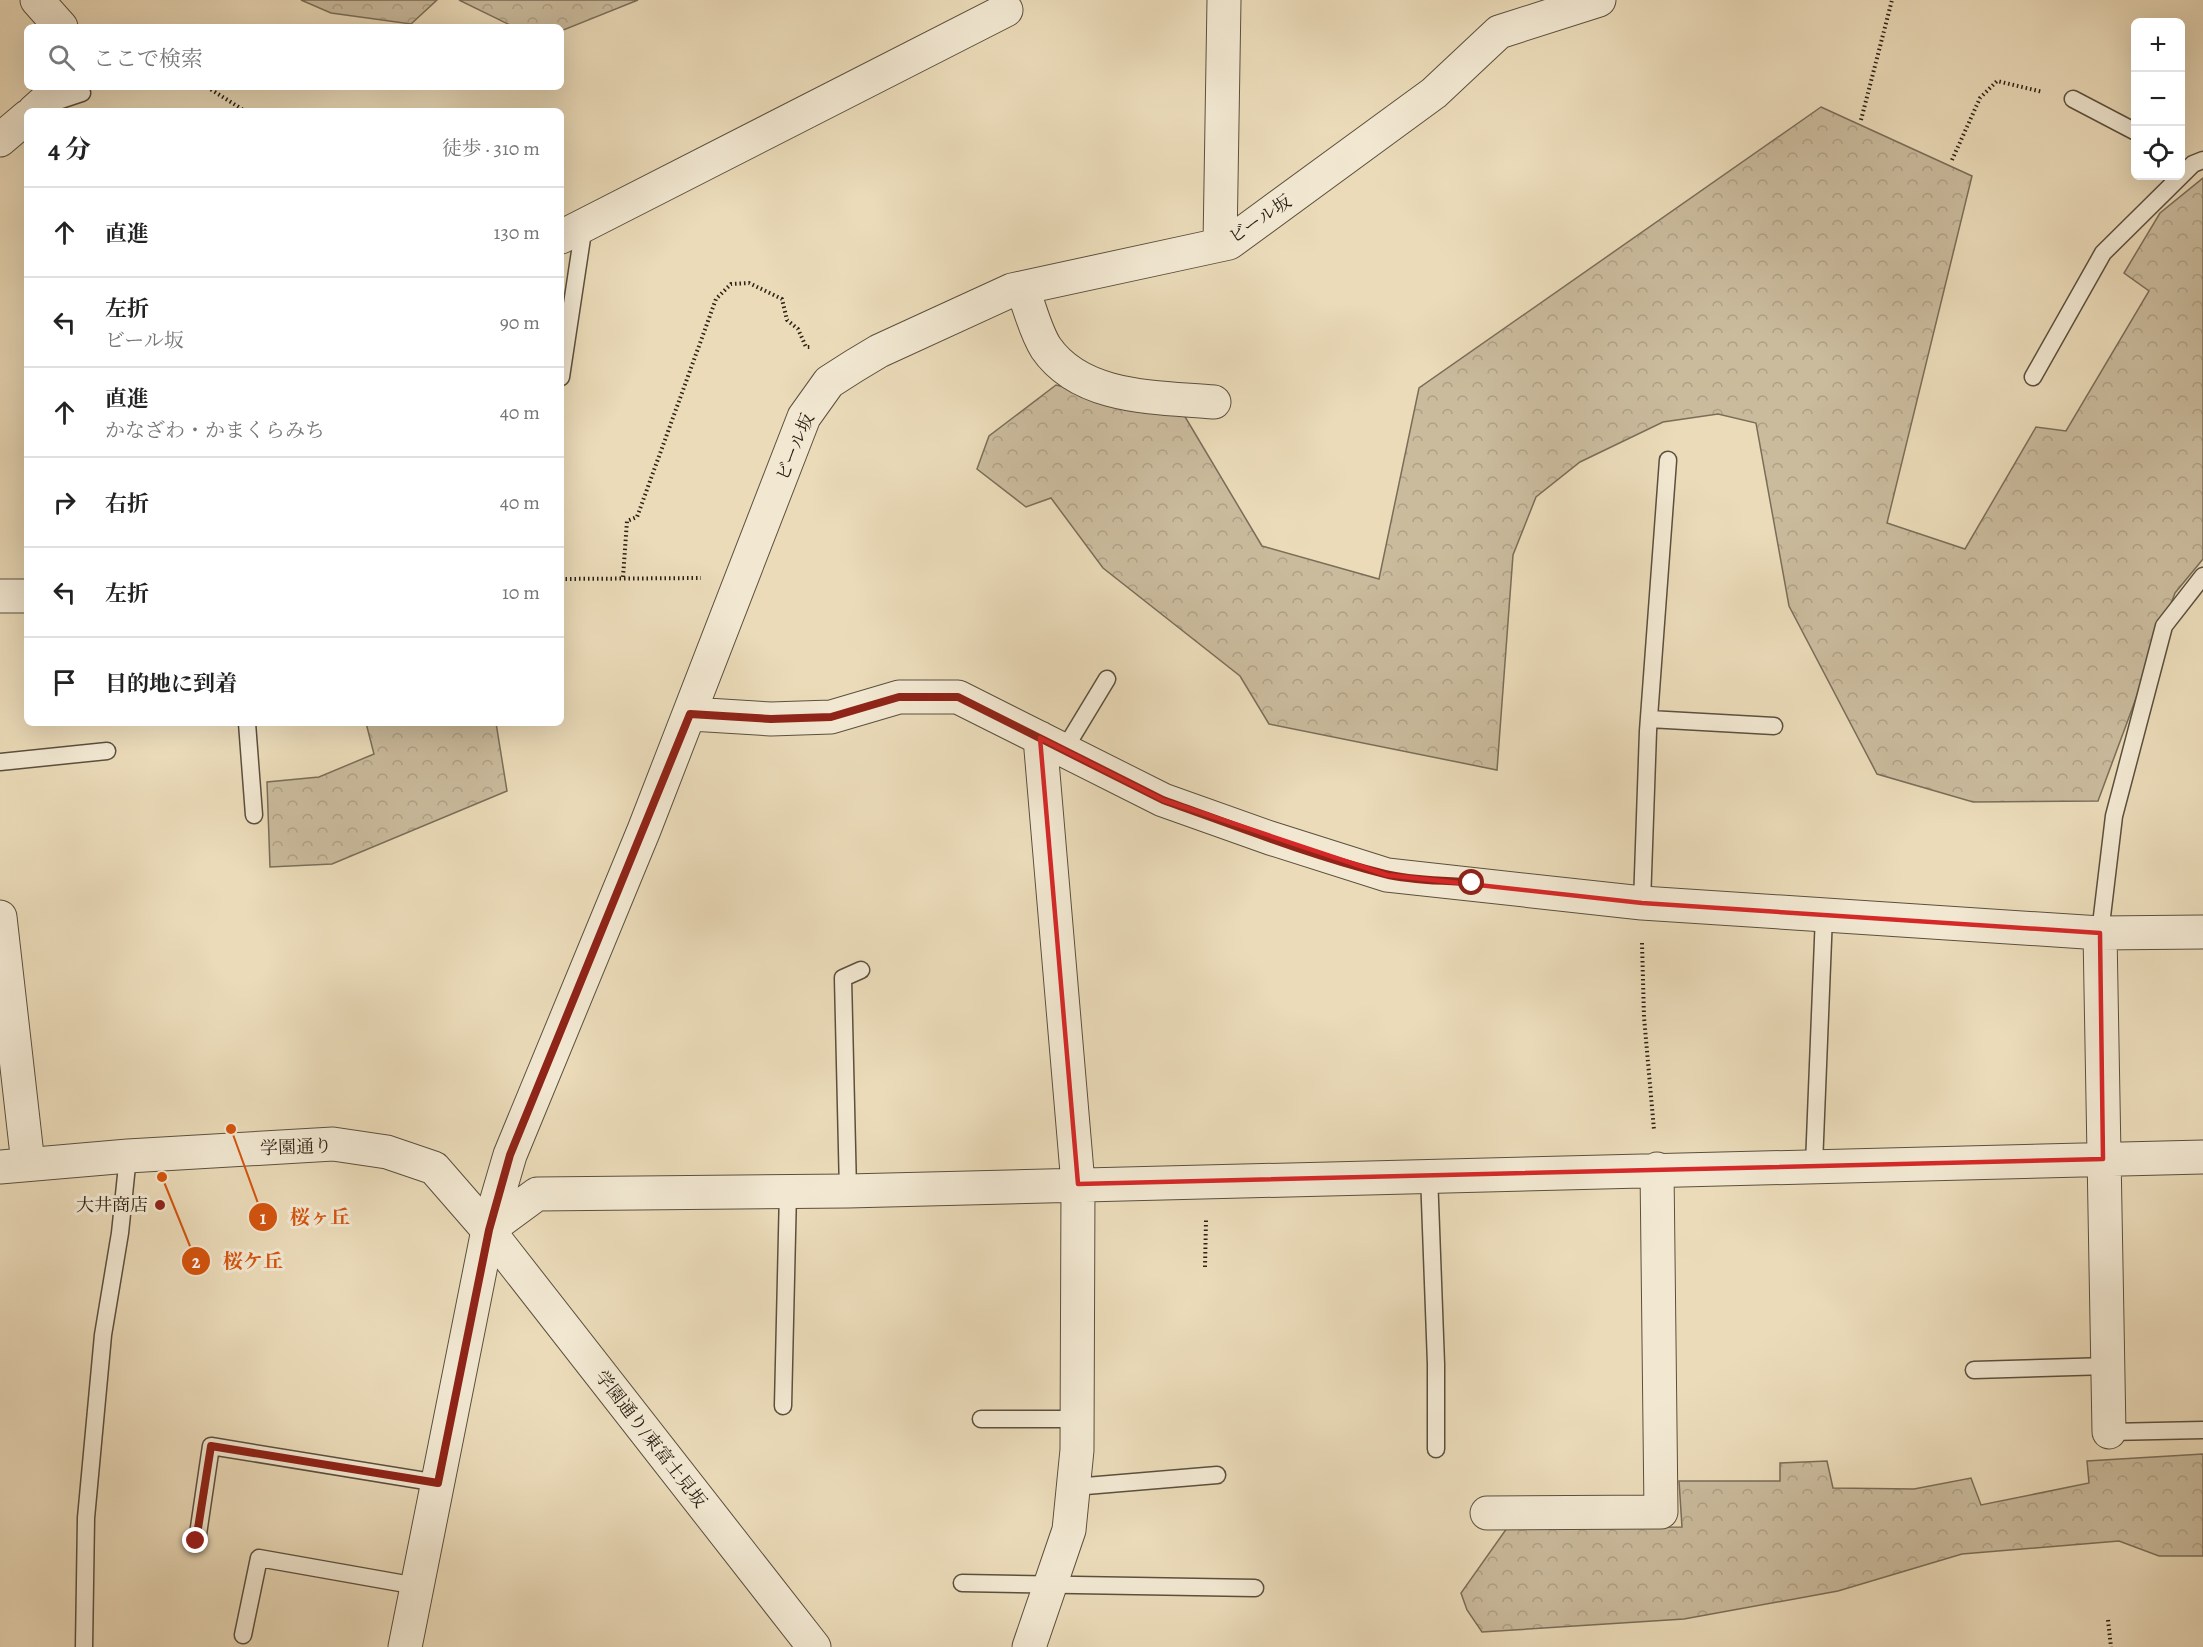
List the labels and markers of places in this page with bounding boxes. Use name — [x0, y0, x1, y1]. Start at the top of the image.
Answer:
place label: 大井商店 — [76, 1193, 148, 1217]
marker: 大井商店 — [153, 1198, 167, 1212]
callout: 桜ヶ丘 — [248, 1198, 362, 1236]
callout: 桜ケ丘 — [181, 1242, 295, 1280]

